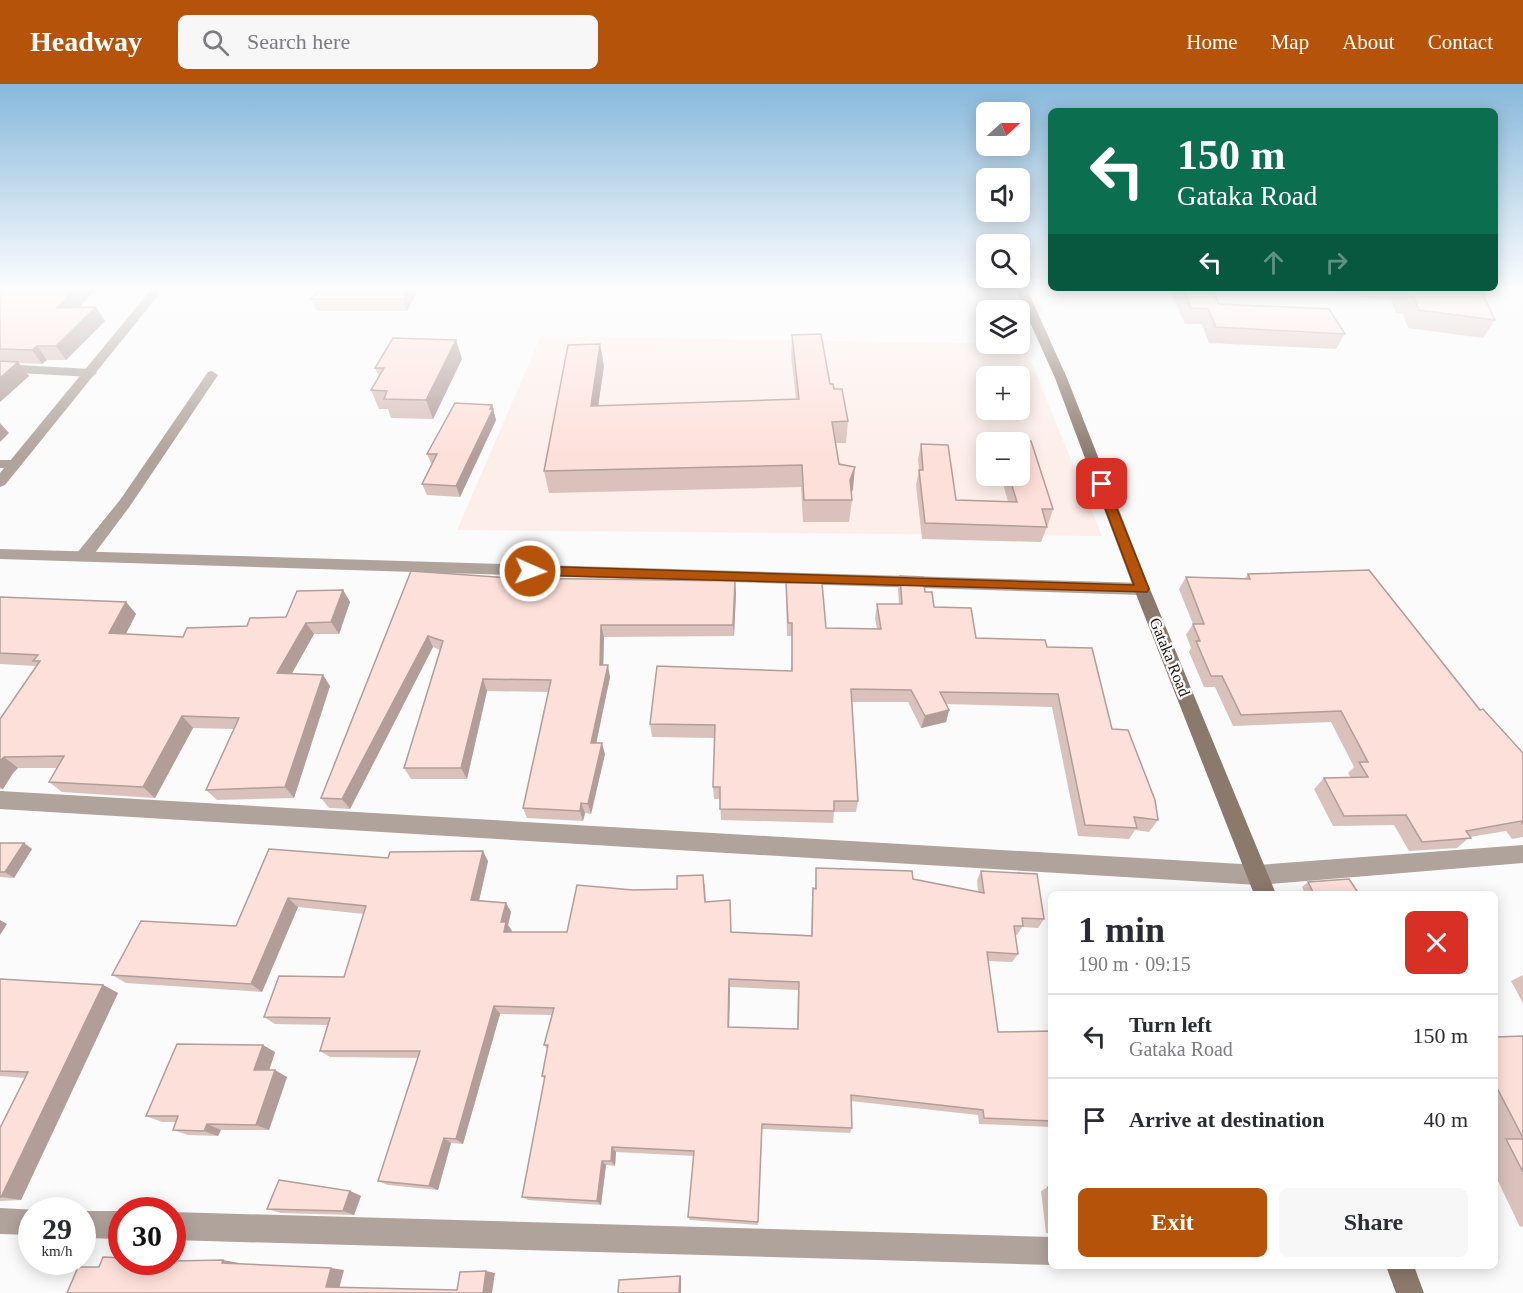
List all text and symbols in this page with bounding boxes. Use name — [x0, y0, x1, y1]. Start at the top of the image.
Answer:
search box — [178, 15, 598, 69]
text: Headway — [30, 26, 142, 57]
icon: search — [199, 26, 232, 59]
text: Search here — [247, 29, 350, 54]
text: Home — [1186, 30, 1238, 54]
text: Map — [1271, 30, 1309, 54]
text: About — [1342, 30, 1395, 54]
text: Contact — [1428, 30, 1493, 54]
north arrow — [976, 102, 1030, 156]
map controls — [976, 102, 1030, 486]
icon: left — [1078, 132, 1156, 210]
text: 150 m — [1177, 132, 1286, 178]
button: sound — [976, 168, 1030, 222]
text: Gataka Road — [1177, 181, 1317, 211]
button: search — [976, 234, 1030, 288]
icon: left — [1194, 246, 1227, 279]
icon: ahead — [1257, 246, 1290, 279]
icon: right — [1320, 246, 1353, 279]
button: layers — [976, 300, 1030, 354]
button: + — [976, 366, 1030, 420]
button: − — [976, 432, 1030, 486]
pin — [1076, 458, 1127, 509]
icon: arrive — [1085, 467, 1118, 500]
position arrow — [498, 539, 562, 603]
street label: Gataka Road — [1147, 615, 1193, 699]
text: 1 min — [1078, 910, 1165, 950]
button: close — [1405, 911, 1468, 974]
text: 190 m · 09:15 — [1078, 953, 1191, 975]
text: Turn left — [1129, 1012, 1212, 1037]
icon: left — [1078, 1020, 1111, 1053]
text: 150 m — [1412, 1023, 1468, 1048]
text: Gataka Road — [1129, 1038, 1233, 1060]
icon: arrive — [1078, 1104, 1111, 1137]
text: Arrive at destination — [1129, 1107, 1325, 1132]
text: 40 m — [1423, 1107, 1468, 1132]
button: Exit — [1078, 1188, 1267, 1257]
button: Share — [1279, 1188, 1468, 1257]
speed limit sign: 30 — [108, 1197, 186, 1275]
text: 29 — [42, 1212, 72, 1245]
text: km/h — [42, 1243, 72, 1259]

